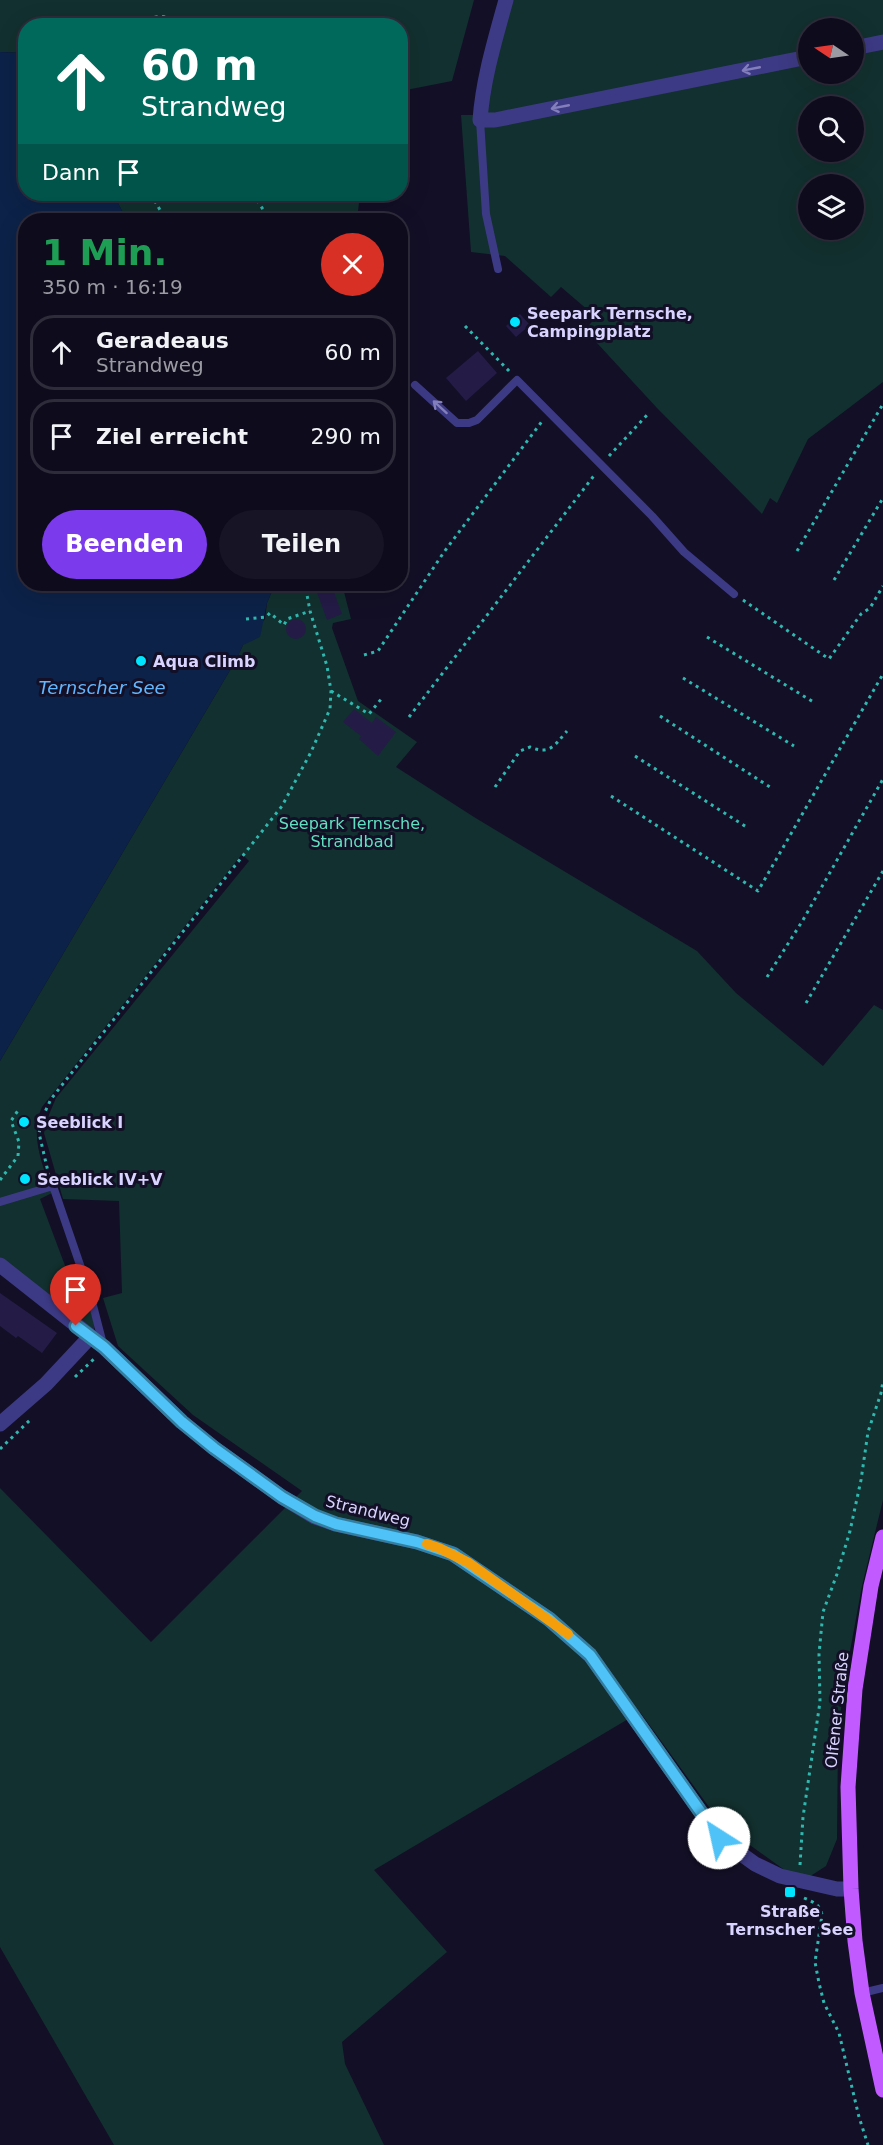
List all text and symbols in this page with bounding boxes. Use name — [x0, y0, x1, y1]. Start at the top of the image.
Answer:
north arrow — [798, 18, 864, 84]
map controls — [798, 18, 864, 240]
text: 60 m — [141, 41, 258, 90]
icon: ahead — [42, 42, 120, 120]
one-way arrow — [742, 64, 761, 75]
text: Strandweg — [141, 91, 286, 122]
button: search — [798, 96, 864, 162]
one-way arrow — [551, 102, 570, 113]
icon: arrive — [112, 156, 145, 189]
text: Dann — [42, 160, 100, 185]
button: layers — [798, 174, 864, 240]
text: 1 Min. — [42, 232, 167, 273]
button: close — [321, 233, 384, 296]
text: 350 m · 16:19 — [42, 275, 183, 299]
place label: Seepark Ternsche, Campingplatz — [527, 304, 693, 341]
marker: Seepark Ternsche, Campingplatz — [508, 315, 522, 329]
text: Geradeaus — [96, 328, 229, 353]
icon: ahead — [45, 336, 78, 369]
text: 60 m — [325, 340, 381, 365]
text: Strandweg — [96, 353, 204, 377]
one-way arrow — [433, 400, 448, 414]
icon: arrive — [45, 420, 78, 453]
text: Ziel erreicht — [96, 424, 248, 449]
text: 290 m — [311, 424, 381, 449]
button: Beenden — [42, 510, 207, 579]
button: Teilen — [219, 510, 384, 579]
place label: Aqua Climb — [153, 652, 255, 671]
marker: Aqua Climb — [134, 654, 148, 668]
water label: Ternscher See — [38, 677, 166, 698]
park label: Seepark Ternsche, Strandbad — [279, 814, 425, 851]
place label: Seeblick I — [36, 1113, 123, 1132]
marker: Seeblick I — [17, 1115, 31, 1129]
place label: Seeblick IV+V — [37, 1170, 163, 1189]
marker: Seeblick IV+V — [18, 1172, 32, 1186]
pin — [50, 1264, 101, 1326]
icon: arrive — [59, 1273, 92, 1306]
street label: Strandweg — [324, 1491, 412, 1531]
street label: Olfener Straße — [821, 1651, 853, 1769]
position arrow — [687, 1806, 751, 1870]
marker: Straße Ternscher See — [783, 1885, 797, 1899]
place label: Straße Ternscher See — [727, 1902, 854, 1939]

